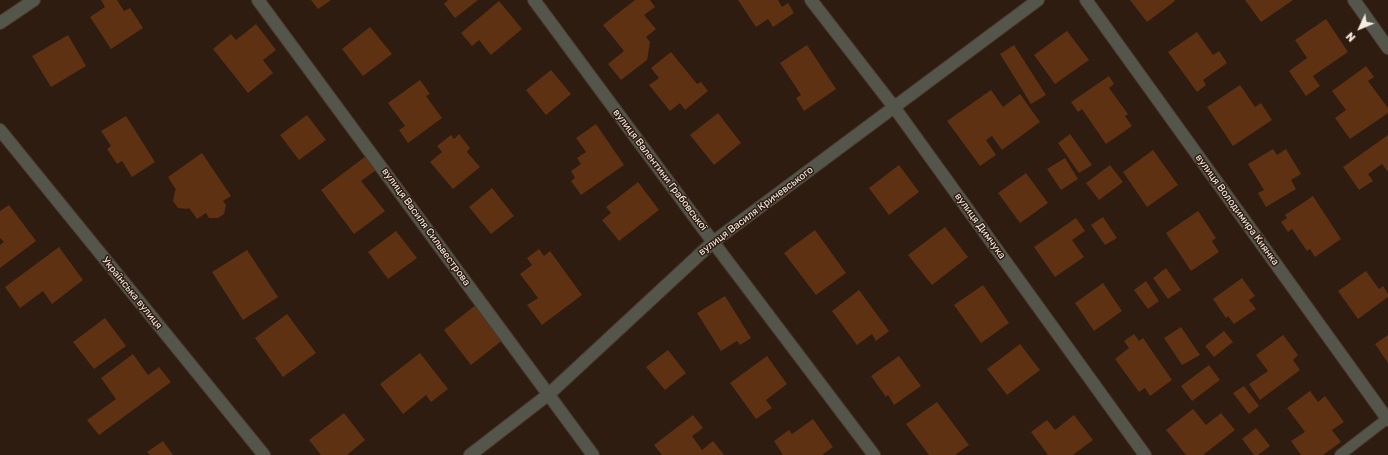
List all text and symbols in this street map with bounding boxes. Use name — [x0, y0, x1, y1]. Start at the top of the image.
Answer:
north arrow — [1340, 8, 1380, 48]
text: N — [1344, 29, 1358, 44]
street label: вулиця Валентини Грабовської — [610, 107, 710, 233]
street label: вулиця Володимира Киянка — [1193, 152, 1281, 268]
street label: вулиця Василя Кричевського — [696, 164, 816, 258]
street label: вулиця Василя Сильвестрова — [379, 166, 473, 288]
street label: вулиця Димчука — [952, 191, 1008, 261]
street label: Українська вулиця — [99, 255, 165, 331]

